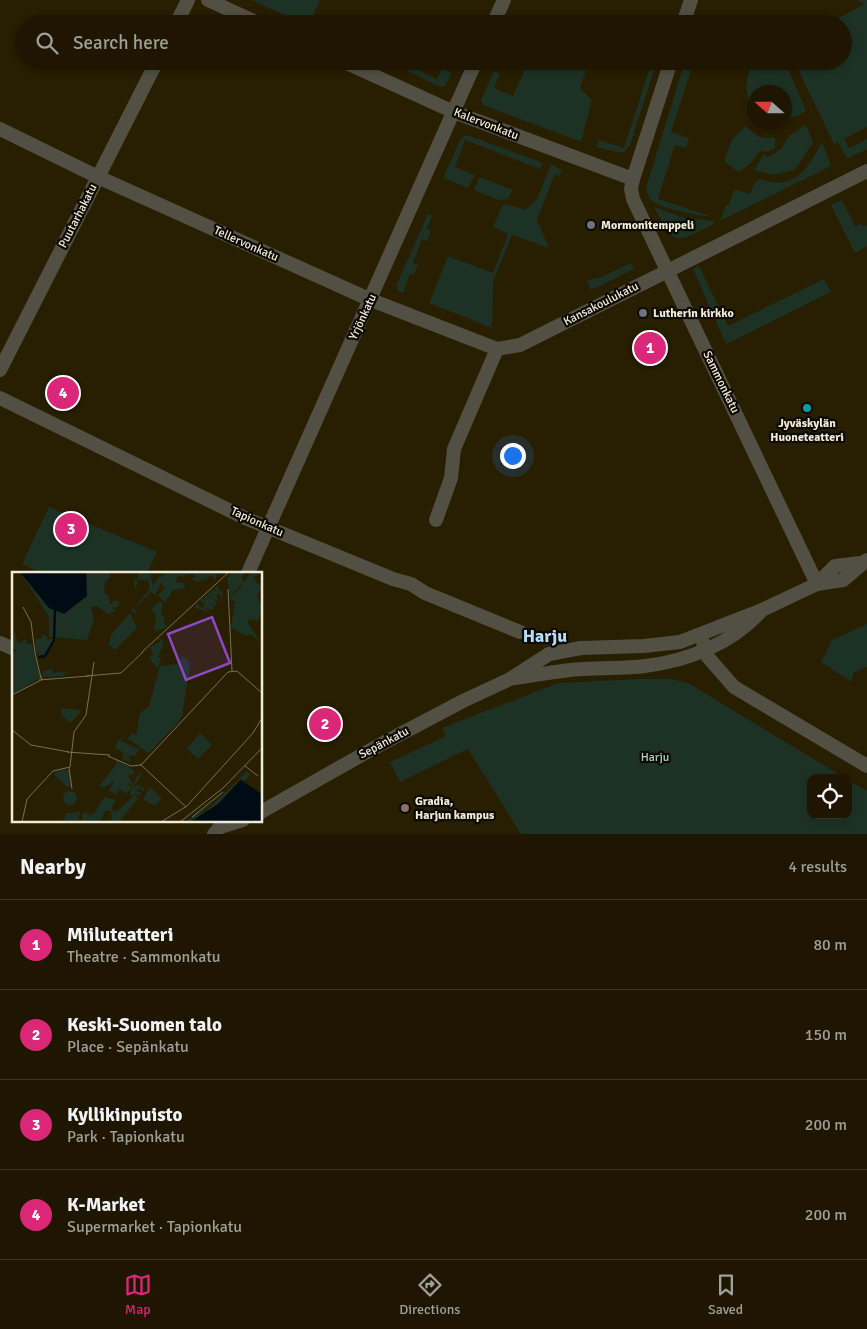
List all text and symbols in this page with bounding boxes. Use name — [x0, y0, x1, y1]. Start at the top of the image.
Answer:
search box — [15, 15, 852, 70]
icon: search — [33, 29, 61, 57]
text: Search here — [73, 31, 169, 55]
north arrow — [747, 85, 792, 130]
street label: Kalervonkatu — [451, 105, 521, 143]
street label: Puutarhakatu — [55, 181, 101, 251]
place label: Mormonitemppeli — [601, 218, 694, 233]
marker: Mormonitemppeli — [585, 219, 597, 231]
street label: Tellervonkatu — [211, 223, 281, 265]
street label: Kansakoulukatu — [561, 279, 641, 329]
street label: Yrjönkatu — [346, 292, 380, 342]
place label: Lutherin kirkko — [653, 306, 734, 321]
marker: Lutherin kirkko — [637, 307, 649, 319]
pin: 1 — [634, 329, 666, 367]
street label: Sammonkatu — [699, 348, 743, 416]
pin: 4 — [47, 374, 79, 412]
marker: Jyväskylän Huoneteatteri — [801, 402, 813, 414]
place label: Jyväskylän Huoneteatteri — [770, 416, 844, 445]
your location — [500, 443, 526, 469]
street label: Tapionkatu — [228, 504, 286, 540]
pin: 3 — [55, 510, 87, 548]
inset map — [12, 572, 262, 822]
district label: Harju — [523, 625, 567, 647]
pin: 2 — [309, 705, 341, 743]
street label: Sepänkatu — [356, 724, 412, 762]
park label: Harju — [641, 750, 669, 765]
map controls — [807, 774, 852, 819]
button: locate — [807, 774, 852, 819]
place label: Gradia, Harjun kampus — [415, 794, 495, 823]
marker: Gradia, Harjun kampus — [399, 802, 411, 814]
text: Nearby — [20, 854, 86, 880]
text: 4 results — [788, 857, 847, 877]
text: Miiluteatteri — [67, 923, 173, 947]
text: 1 — [32, 935, 40, 955]
text: 80 m — [813, 935, 847, 955]
text: Theatre · Sammonkatu — [67, 947, 221, 967]
text: Keski-Suomen talo — [67, 1013, 222, 1037]
text: 2 — [32, 1025, 40, 1045]
text: 150 m — [805, 1025, 847, 1045]
text: Place · Sepänkatu — [67, 1037, 189, 1057]
text: Kyllikinpuisto — [67, 1103, 182, 1127]
text: 3 — [32, 1115, 40, 1135]
text: 200 m — [805, 1115, 847, 1135]
text: Park · Tapionkatu — [67, 1127, 185, 1147]
text: K-Market — [67, 1193, 145, 1217]
text: 4 — [32, 1205, 40, 1225]
text: 200 m — [805, 1205, 847, 1225]
text: Supermarket · Tapionkatu — [67, 1217, 242, 1237]
tab: Map — [124, 1271, 152, 1318]
tab: Directions — [399, 1271, 460, 1318]
tab: Saved — [708, 1271, 743, 1318]

